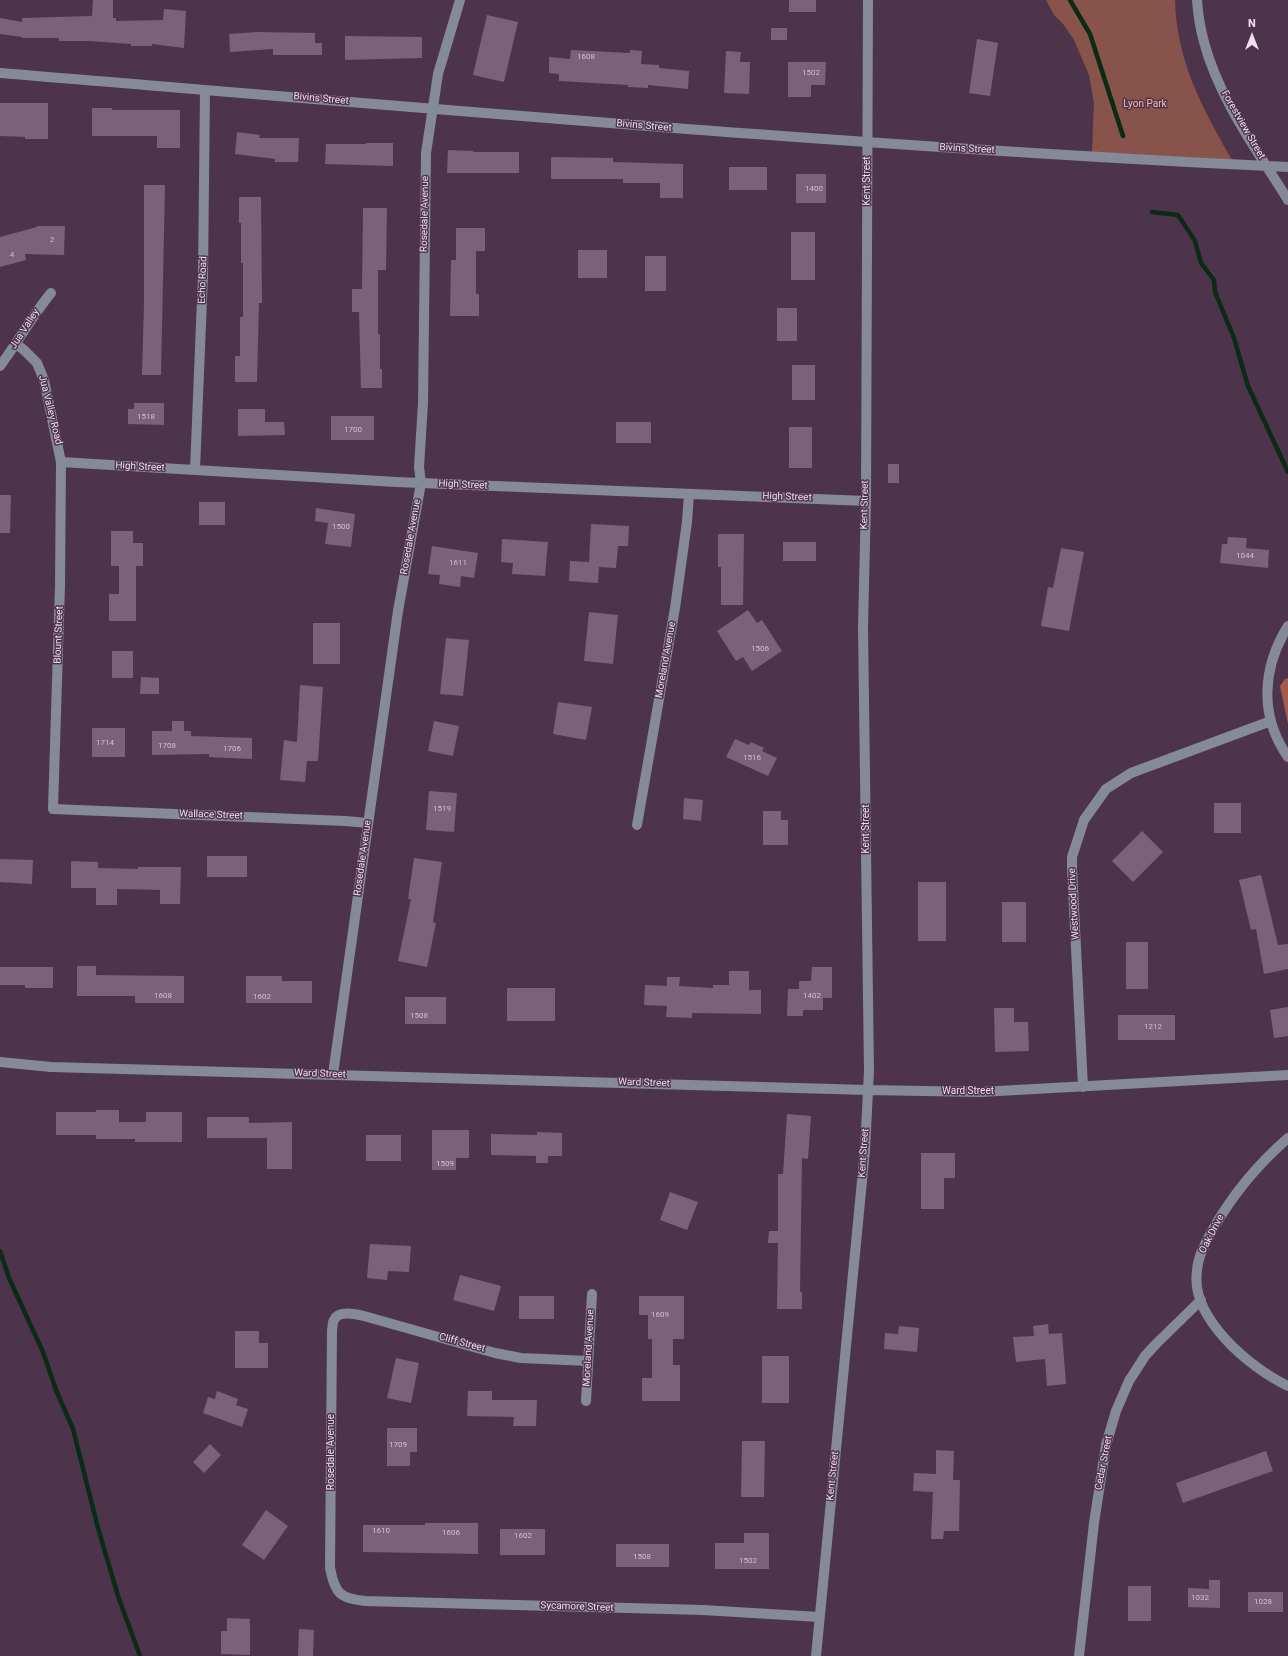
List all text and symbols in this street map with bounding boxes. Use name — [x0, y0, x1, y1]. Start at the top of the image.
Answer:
north arrow — [1232, 16, 1272, 56]
text: N — [1248, 17, 1256, 30]
house number: 1608 — [577, 52, 595, 62]
house number: 1502 — [802, 68, 820, 78]
street label: Forestview Street — [1219, 89, 1267, 161]
street label: Bivins Street — [293, 91, 349, 107]
park label: Lyon Park — [1123, 98, 1167, 110]
street label: Bivins Street — [616, 118, 672, 134]
street label: Bivins Street — [939, 142, 995, 156]
street label: Kent Street — [861, 156, 873, 206]
street label: Rosedale Avenue — [418, 176, 432, 252]
house number: 1400 — [805, 184, 823, 194]
house number: 2 — [50, 235, 54, 245]
house number: 4 — [10, 250, 14, 260]
street label: Echo Road — [196, 256, 210, 304]
street label: Jua Valley — [8, 307, 42, 351]
street label: Jua Valley Road — [36, 374, 64, 446]
house number: 1518 — [137, 412, 155, 422]
house number: 1700 — [344, 425, 362, 435]
street label: High Street — [115, 460, 165, 474]
street label: High Street — [438, 478, 488, 492]
street label: Kent Street — [859, 480, 871, 530]
street label: High Street — [762, 490, 812, 504]
street label: Rosedale Avenue — [398, 498, 424, 576]
house number: 1500 — [332, 522, 350, 532]
house number: 1044 — [1236, 551, 1254, 561]
house number: 1611 — [449, 558, 467, 568]
street label: Blount Street — [52, 606, 66, 664]
street label: Moreland Avenue — [653, 621, 679, 699]
house number: 1506 — [751, 644, 769, 654]
house number: 1714 — [96, 738, 114, 748]
house number: 1708 — [158, 741, 176, 751]
house number: 1706 — [223, 744, 241, 754]
house number: 1516 — [743, 753, 761, 763]
house number: 1519 — [433, 804, 451, 814]
street label: Kent Street — [860, 804, 872, 854]
street label: Wallace Street — [179, 808, 243, 822]
street label: Rosedale Avenue — [352, 819, 374, 897]
street label: Westwood Drive — [1066, 868, 1082, 940]
house number: 1608 — [154, 991, 172, 1001]
house number: 1402 — [803, 991, 821, 1001]
house number: 1602 — [253, 992, 271, 1002]
house number: 1508 — [410, 1011, 428, 1021]
house number: 1212 — [1144, 1022, 1162, 1032]
street label: Ward Street — [294, 1067, 346, 1081]
street label: Ward Street — [618, 1076, 670, 1090]
street label: Ward Street — [942, 1085, 994, 1097]
street label: Kent Street — [856, 1128, 872, 1178]
house number: 1509 — [436, 1159, 454, 1169]
street label: Oak Drive — [1197, 1212, 1227, 1256]
street label: Moreland Avenue — [581, 1309, 597, 1387]
house number: 1609 — [651, 1310, 669, 1320]
street label: Cliff Street — [438, 1331, 486, 1355]
street label: Rosedale Avenue — [325, 1414, 337, 1490]
street label: Cedar Street — [1093, 1435, 1115, 1491]
house number: 1709 — [389, 1440, 407, 1450]
street label: Kent Street — [824, 1451, 842, 1501]
house number: 1610 — [372, 1526, 390, 1536]
house number: 1606 — [442, 1528, 460, 1538]
house number: 1602 — [514, 1531, 532, 1541]
house number: 1508 — [633, 1552, 651, 1562]
house number: 1502 — [739, 1556, 757, 1566]
house number: 1032 — [1191, 1593, 1209, 1603]
house number: 1028 — [1254, 1597, 1272, 1607]
street label: Sycamore Street — [540, 1600, 614, 1614]

